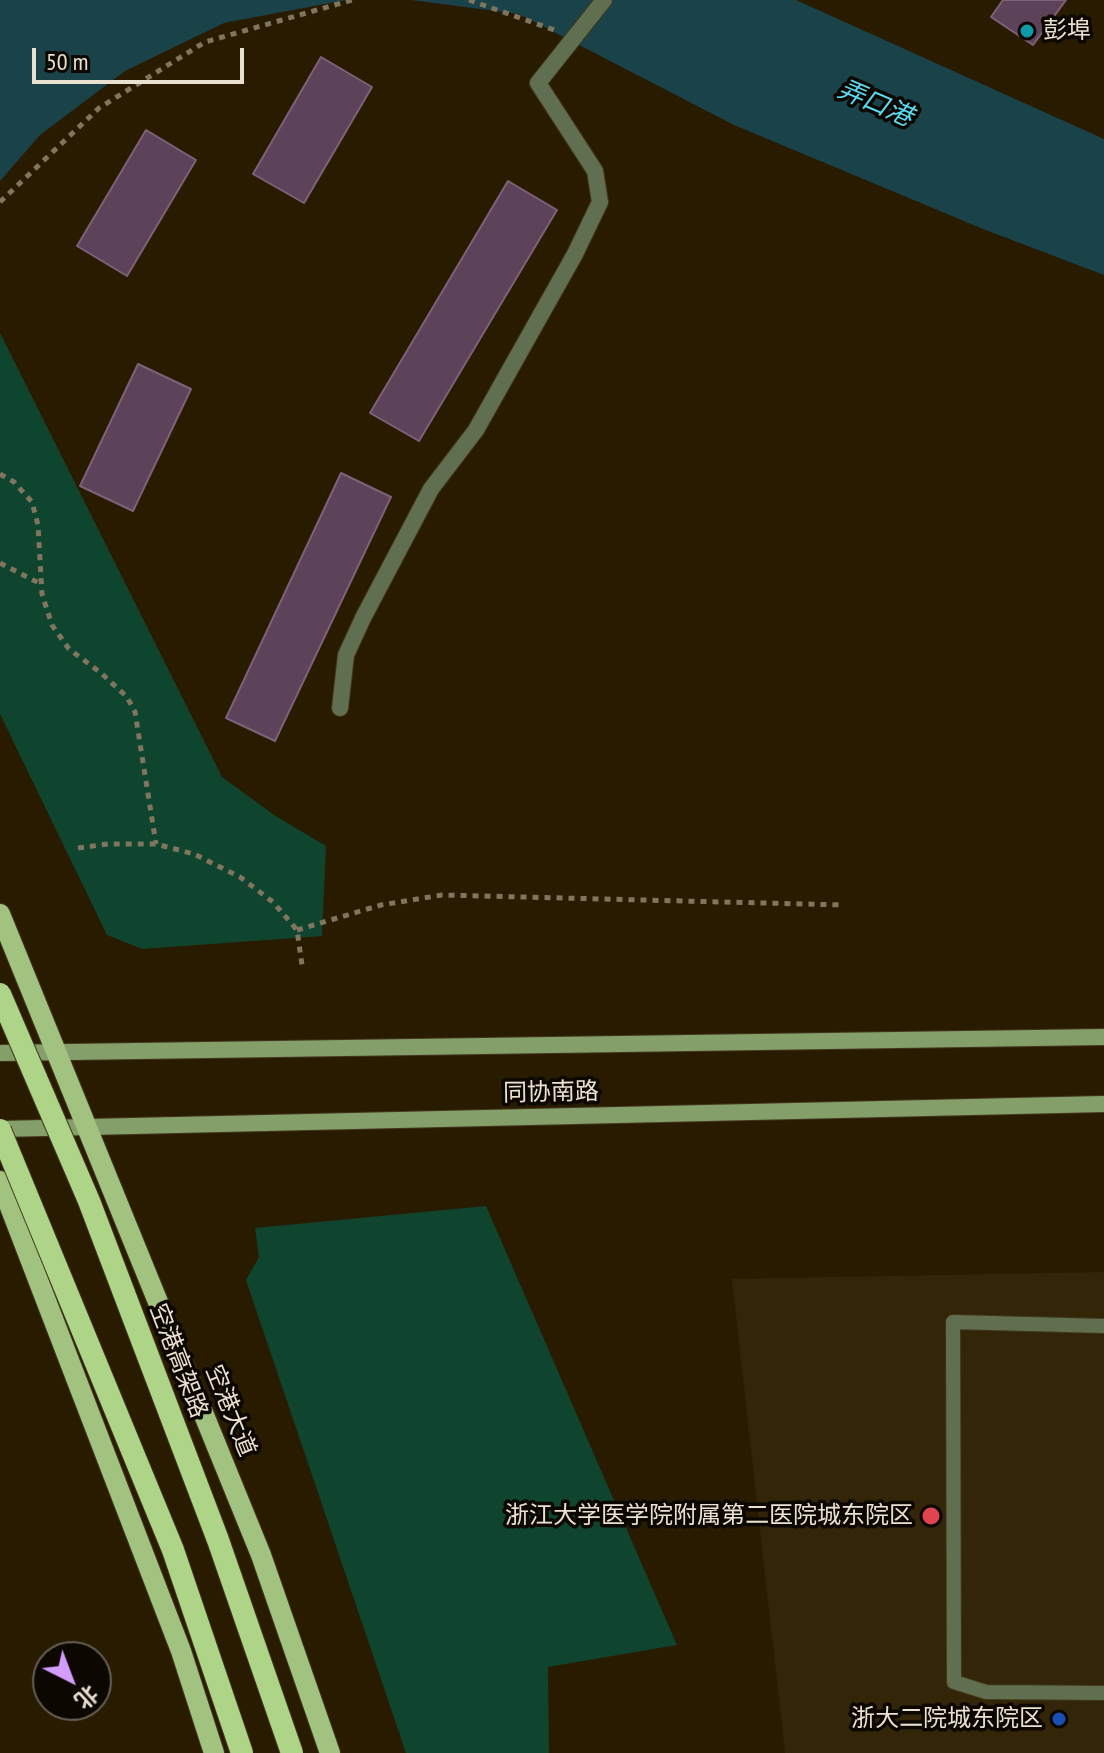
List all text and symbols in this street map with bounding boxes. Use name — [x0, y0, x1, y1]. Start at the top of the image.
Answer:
place label: 彭埠 — [1043, 17, 1091, 45]
marker: 彭埠 — [1018, 22, 1036, 40]
scale bar — [36, 32, 248, 82]
text: 50 m — [46, 46, 88, 77]
water label: 弄口港 — [833, 74, 917, 134]
street label: 同协南路 — [503, 1078, 599, 1108]
street label: 空港高架路 — [143, 1300, 213, 1422]
street label: 空港大道 — [199, 1361, 261, 1461]
place label: 浙江大学医学院附属第二医院城东院区 — [505, 1502, 913, 1530]
marker: 浙江大学医学院附属第二医院城东院区 — [920, 1505, 942, 1527]
north arrow — [32, 1641, 112, 1721]
text: 北 — [69, 1680, 104, 1715]
place label: 浙大二院城东院区 — [851, 1705, 1043, 1733]
marker: 浙大二院城东院区 — [1050, 1710, 1068, 1728]

